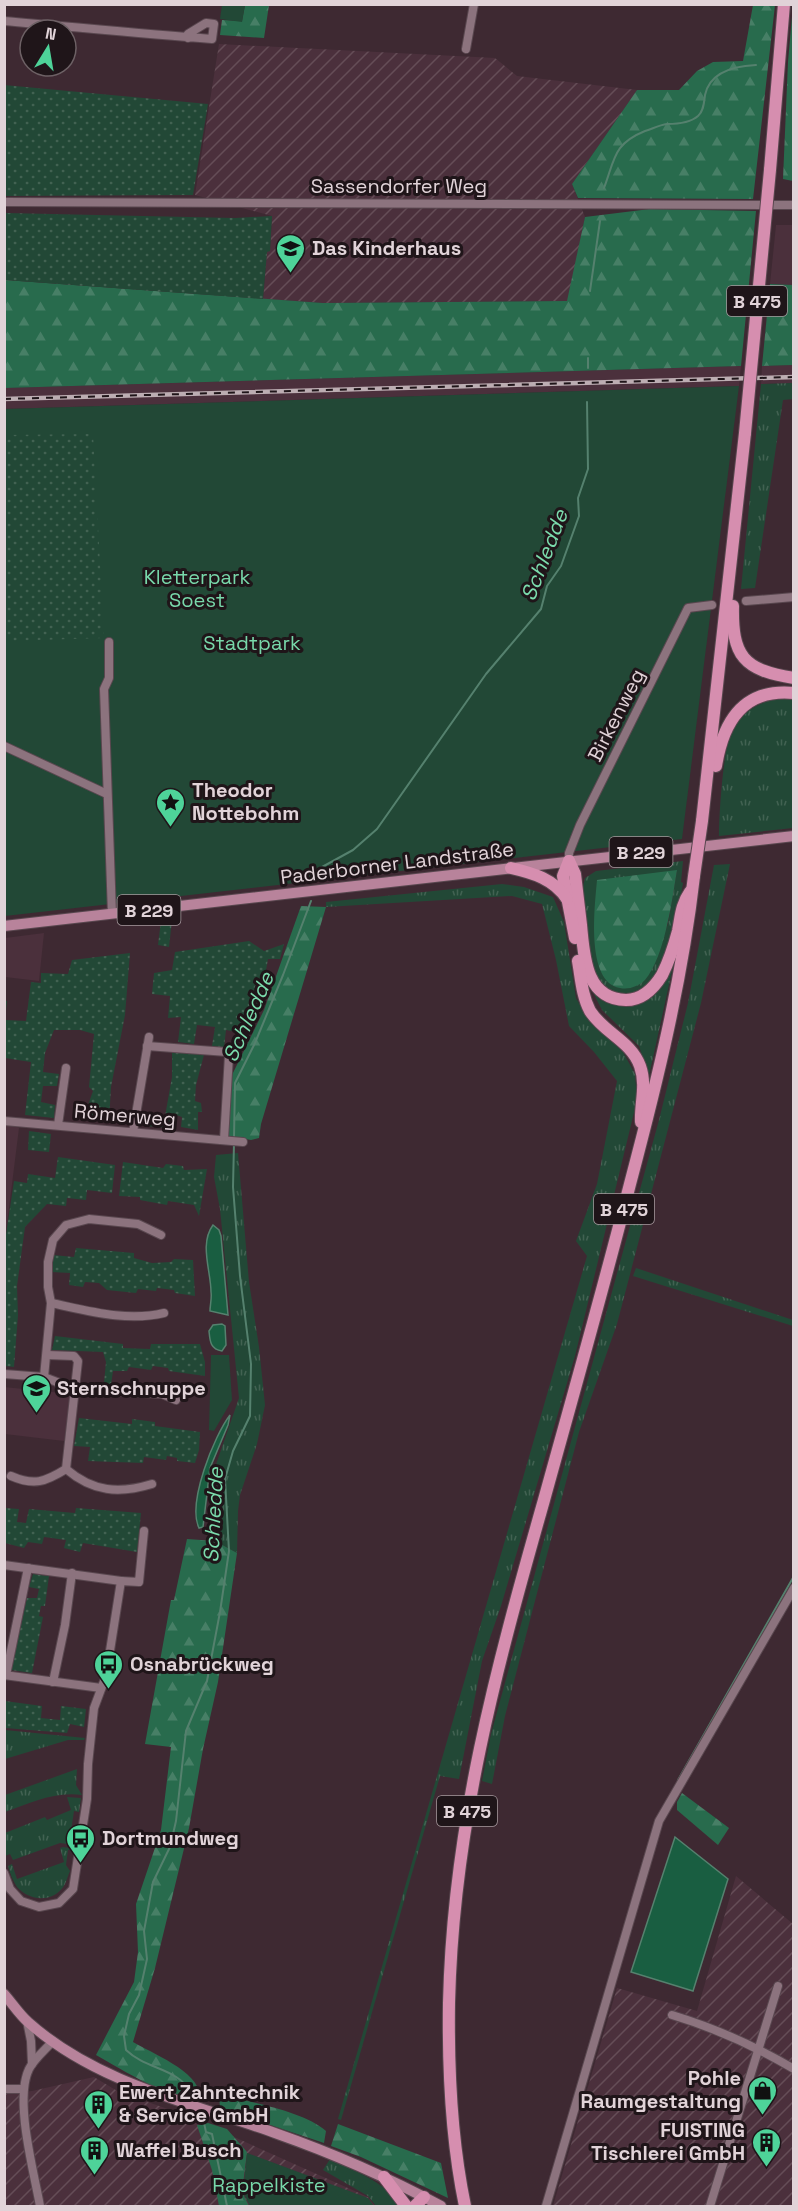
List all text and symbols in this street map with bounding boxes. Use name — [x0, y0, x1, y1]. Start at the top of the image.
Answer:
north arrow — [18, 18, 78, 78]
text: N — [43, 22, 58, 45]
street label: Sassendorfer Weg — [311, 173, 487, 199]
school or university icon: Das Kinderhaus — [275, 232, 307, 274]
place label: Das Kinderhaus — [312, 235, 461, 261]
road number: B 475 — [727, 286, 787, 316]
water label: Schledde — [514, 504, 574, 604]
park label: Kletterpark Soest — [144, 564, 251, 613]
park label: Stadtpark — [203, 630, 301, 656]
street label: Birkenweg — [582, 664, 650, 766]
place label: Theodor Nottebohm — [192, 777, 299, 826]
place icon: Theodor Nottebohm — [155, 786, 187, 828]
street label: Paderborner Landstraße — [279, 836, 515, 890]
road number: B 229 — [610, 837, 672, 867]
road number: B 229 — [118, 895, 180, 925]
water label: Schledde — [216, 967, 280, 1066]
street label: Römerweg — [73, 1098, 177, 1132]
road number: B 475 — [594, 1194, 654, 1224]
school or university icon: Sternschnuppe — [20, 1372, 52, 1414]
place label: Sternschnuppe — [57, 1375, 206, 1401]
water label: Schledde — [197, 1465, 229, 1563]
bus stop icon: Osnabrückweg — [93, 1648, 125, 1690]
place label: Osnabrückweg — [130, 1651, 274, 1677]
road number: B 475 — [437, 1796, 497, 1826]
bus stop icon: Dortmundweg — [65, 1822, 97, 1864]
place label: Dortmundweg — [102, 1825, 239, 1851]
place label: Pohle Raumgestaltung — [581, 2065, 741, 2114]
shop icon: Pohle Raumgestaltung — [746, 2074, 778, 2116]
place label: Ewert Zahntechnik & Service GmbH — [119, 2079, 300, 2128]
building icon: Ewert Zahntechnik & Service GmbH — [82, 2088, 114, 2130]
place label: FUISTING Tischlerei GmbH — [591, 2117, 745, 2166]
building icon: FUISTING Tischlerei GmbH — [750, 2126, 782, 2168]
building icon: Waffel Busch — [79, 2134, 111, 2176]
place label: Waffel Busch — [116, 2137, 242, 2163]
park label: Rappelkiste — [212, 2172, 326, 2198]

